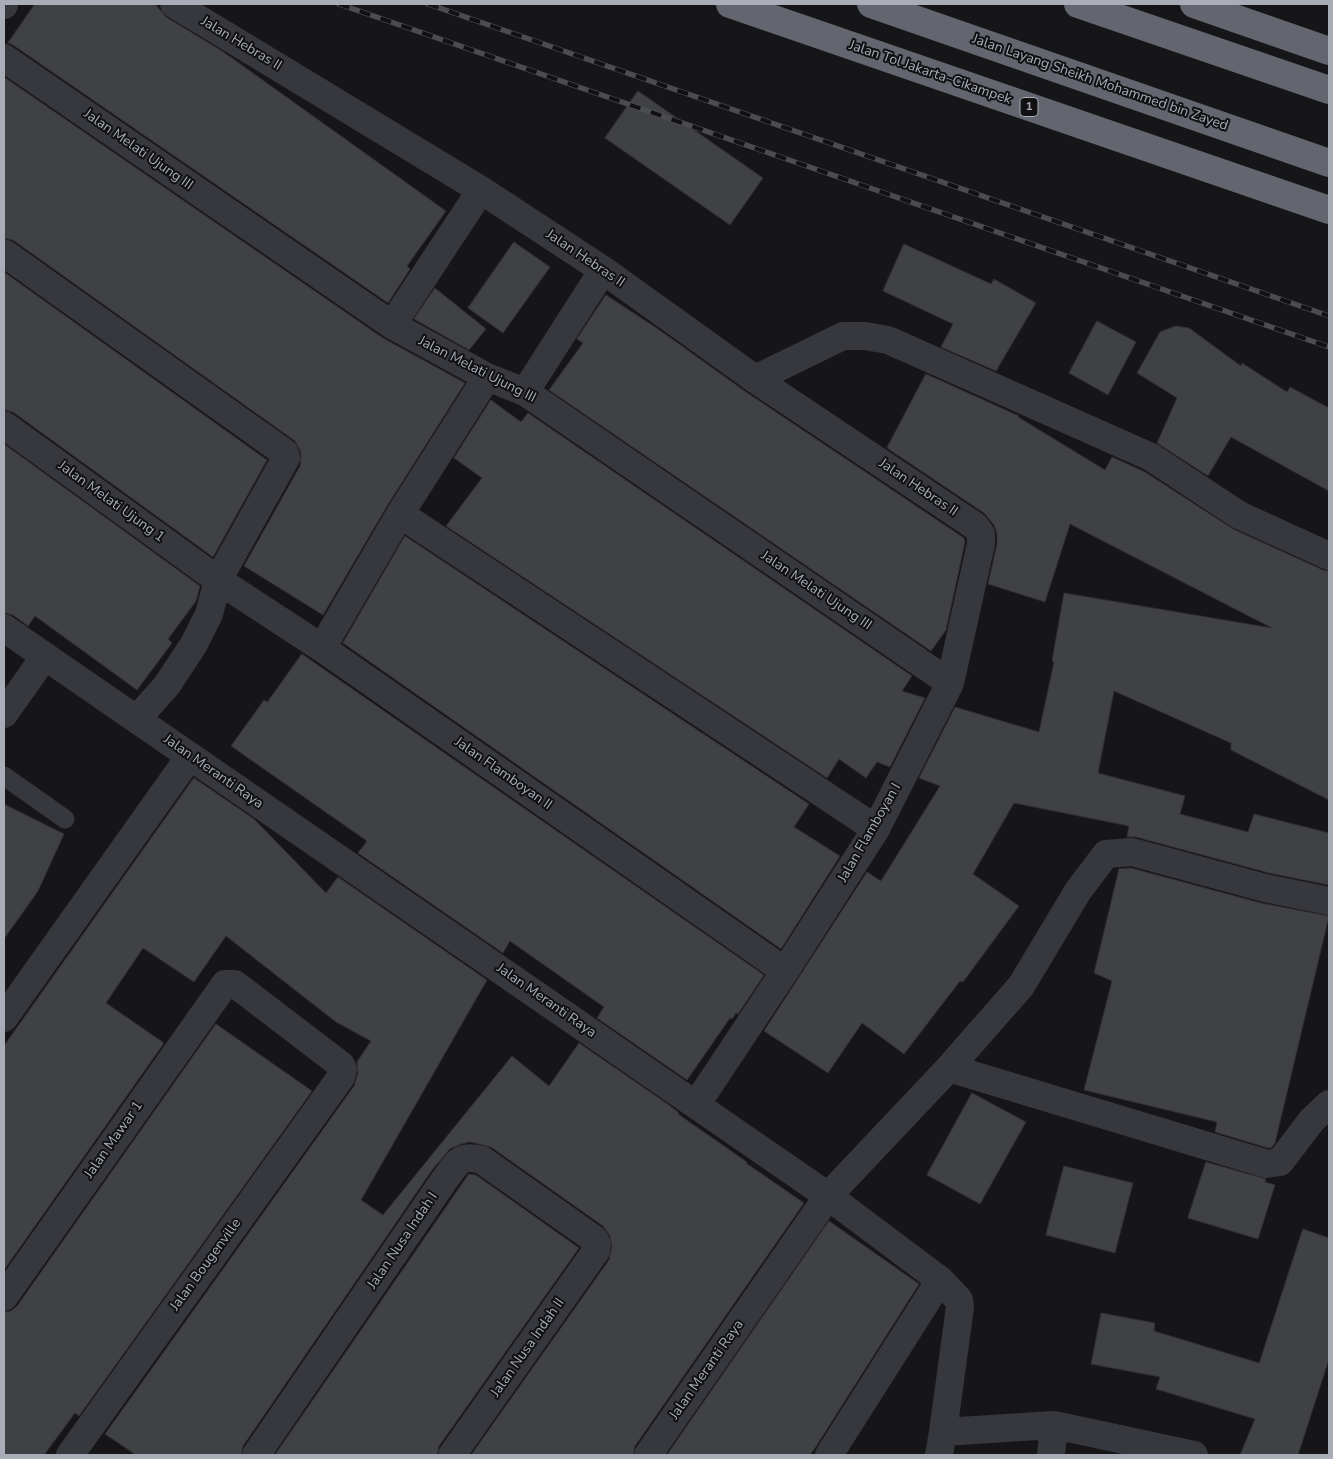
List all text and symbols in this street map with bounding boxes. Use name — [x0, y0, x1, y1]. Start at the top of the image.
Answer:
street label: Jalan Hebras II — [198, 13, 284, 75]
street label: Jalan Layang Sheikh Mohammed bin Zayed — [970, 31, 1230, 135]
street label: Jalan Tol Jakarta–Cikampek — [847, 37, 1013, 109]
road number: 1 — [1020, 98, 1038, 116]
street label: Jalan Melati Ujung III — [80, 106, 196, 194]
street label: Jalan Hebras II — [543, 227, 627, 291]
street label: Jalan Melati Ujung III — [415, 333, 539, 407]
street label: Jalan Hebras II — [876, 456, 960, 520]
street label: Jalan Melati Ujung 1 — [55, 458, 167, 546]
street label: Jalan Melati Ujung III — [758, 548, 874, 634]
street label: Jalan Meranti Raya — [160, 731, 266, 813]
street label: Jalan Flamboyan II — [451, 734, 555, 814]
street label: Jalan Flamboyan I — [835, 780, 905, 886]
street label: Jalan Meranti Raya — [493, 960, 599, 1042]
street label: Jalan Mawar 1 — [81, 1098, 147, 1182]
street label: Jalan Nusa Indah I — [364, 1189, 442, 1293]
street label: Jalan Bougenville — [167, 1216, 245, 1314]
street label: Jalan Nusa Indah II — [488, 1295, 568, 1401]
street label: Jalan Meranti Raya — [666, 1317, 748, 1423]

